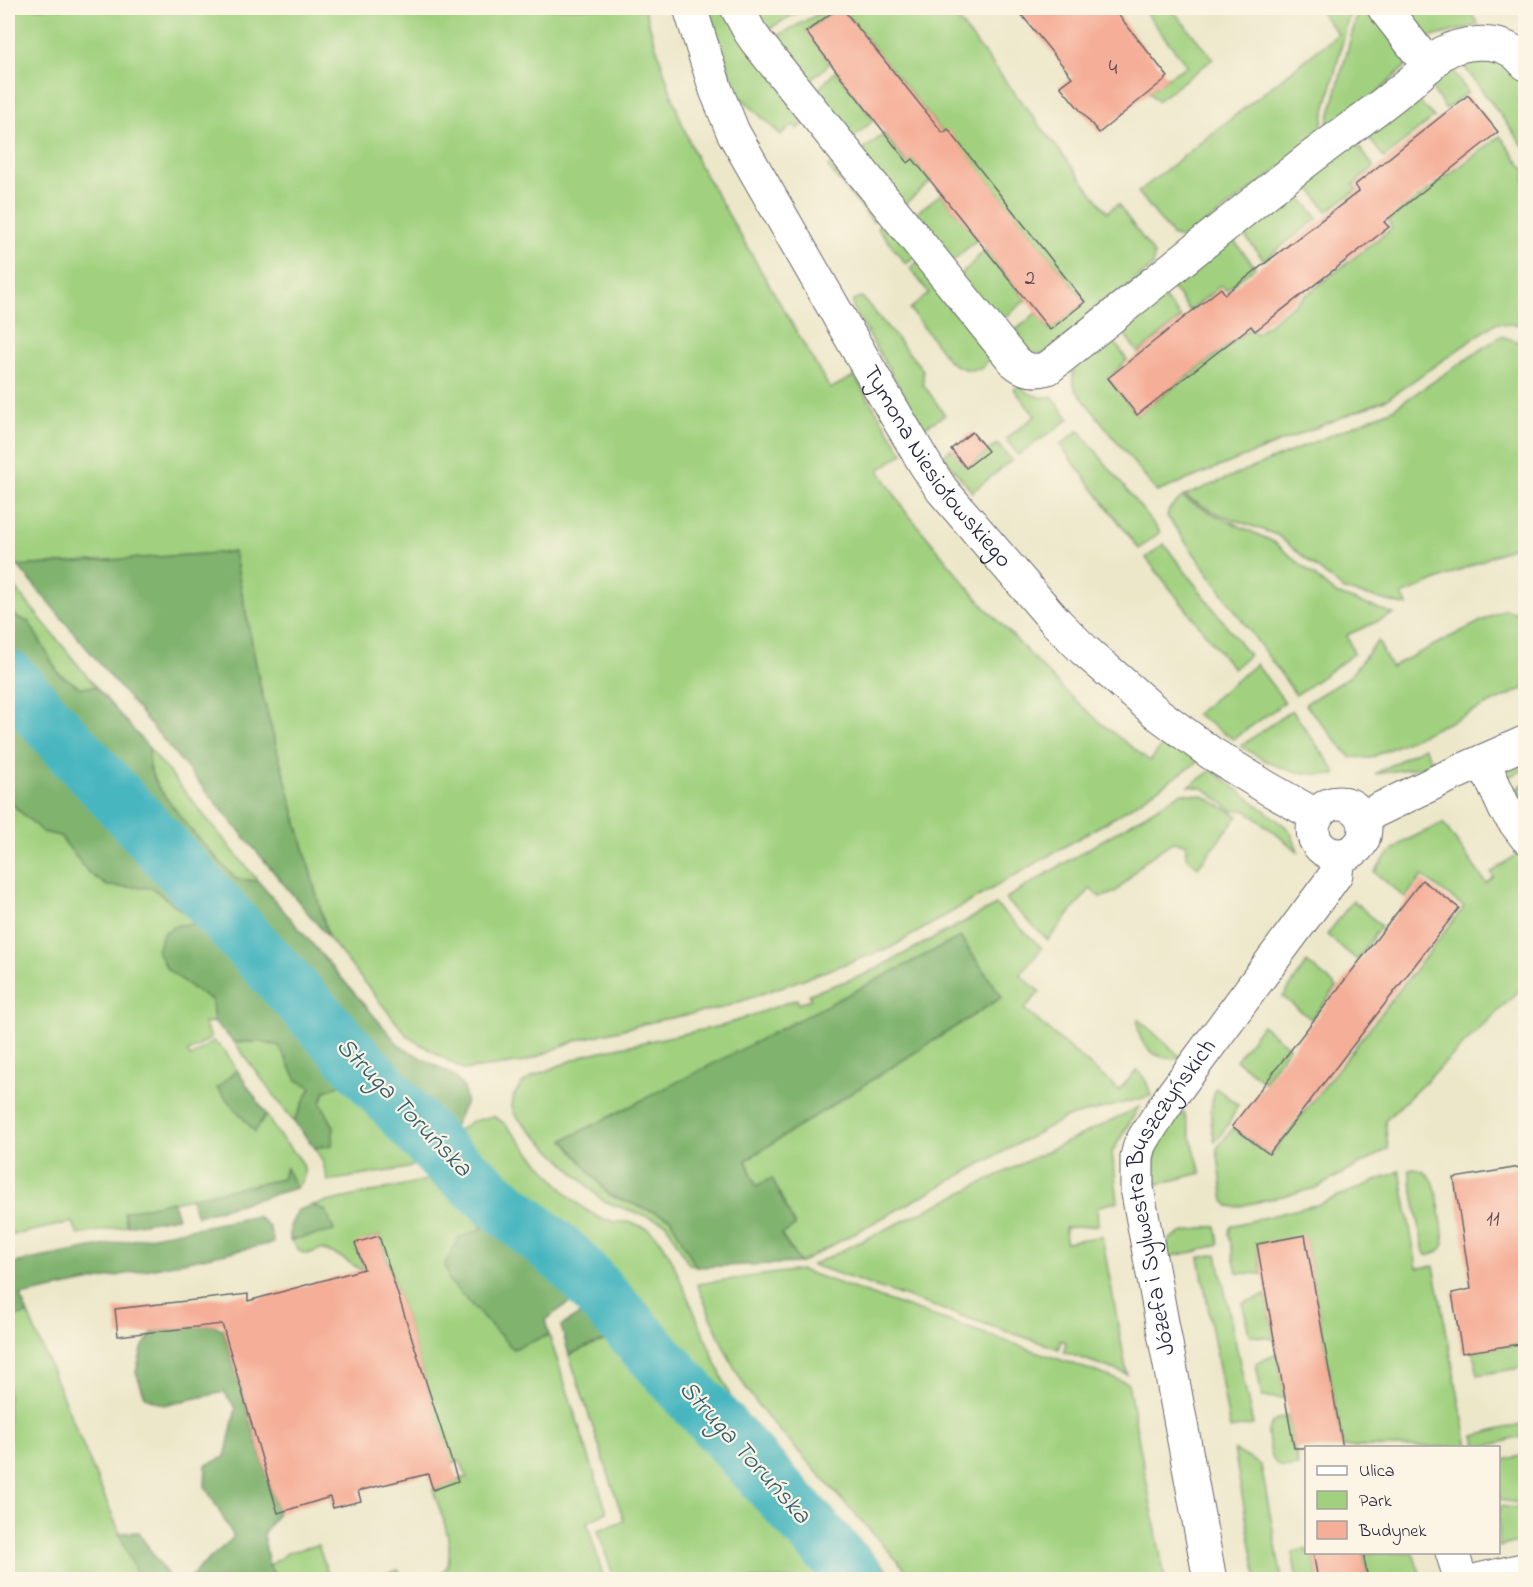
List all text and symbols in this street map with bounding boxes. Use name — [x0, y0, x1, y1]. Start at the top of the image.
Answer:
house number: 4 — [1109, 54, 1118, 84]
house number: 2 — [1025, 264, 1035, 294]
street label: Tymona Niesiołowskiego — [853, 359, 1020, 576]
water label: Struga Toruńska — [326, 1029, 481, 1187]
street label: Józefa i Sylwestra Buszczyńskich — [1119, 1032, 1225, 1358]
house number: 11 — [1486, 1205, 1500, 1235]
water label: Struga Toruńska — [669, 1373, 820, 1534]
legend — [1305, 1446, 1500, 1554]
text: Ulica — [1359, 1459, 1394, 1485]
text: Park — [1359, 1489, 1392, 1515]
text: Budynek — [1358, 1519, 1426, 1545]

